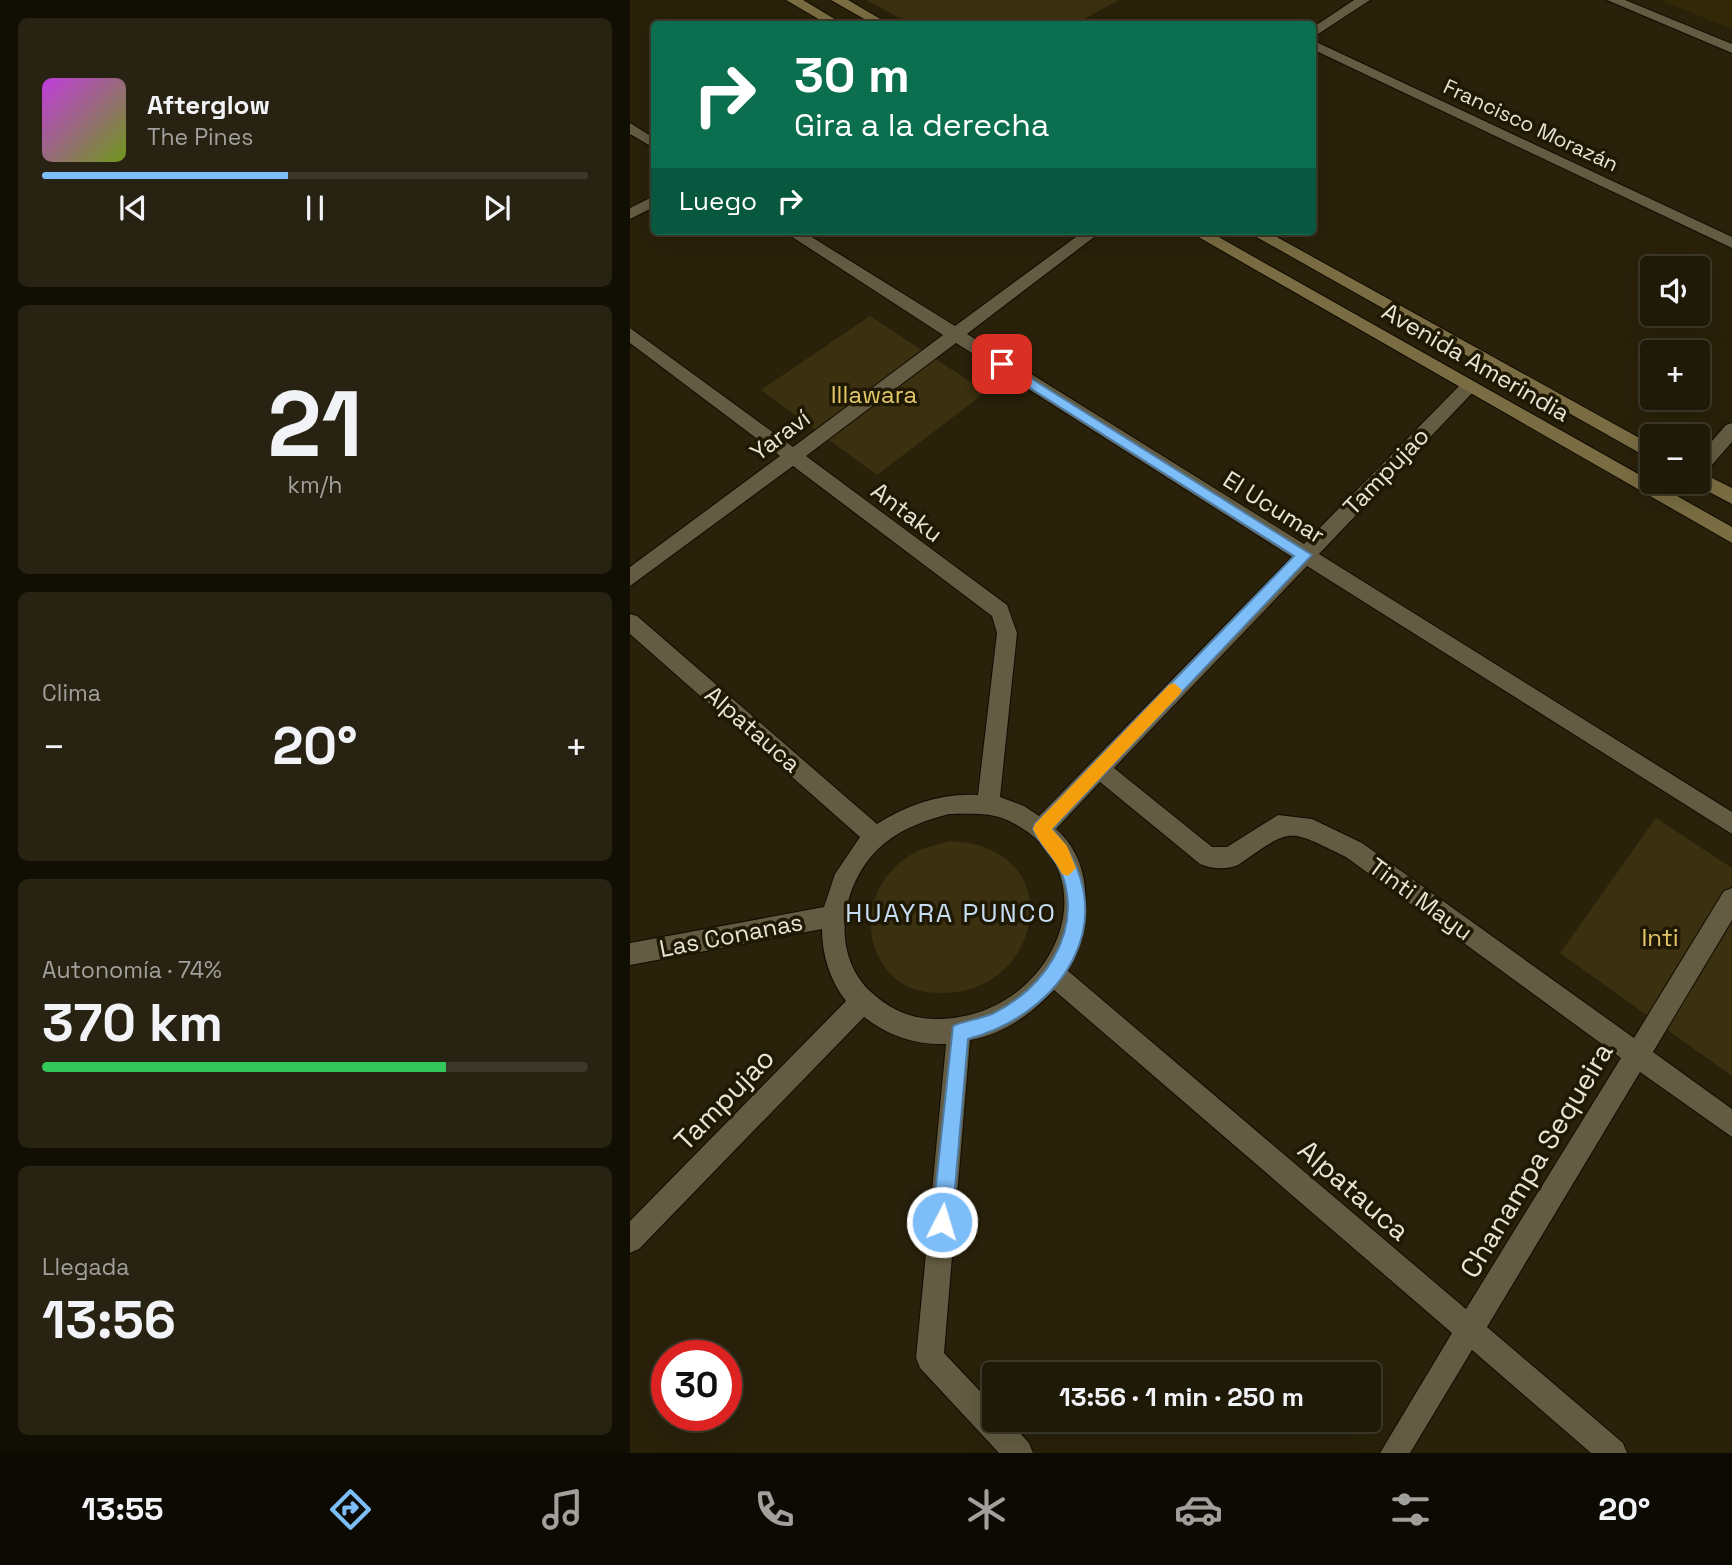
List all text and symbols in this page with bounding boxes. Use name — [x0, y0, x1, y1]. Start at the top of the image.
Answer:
text: 30 m — [794, 44, 910, 106]
icon: right — [679, 49, 770, 140]
street label: Francisco Morazán — [1439, 73, 1623, 177]
text: Afterglow — [147, 88, 270, 122]
text: Gira a la derecha — [794, 105, 1049, 145]
text: The Pines — [147, 122, 253, 152]
icon: right — [771, 182, 809, 220]
text: Luego — [679, 184, 757, 218]
icon: previous — [114, 189, 152, 227]
icon: pause — [296, 189, 334, 227]
icon: next — [478, 189, 516, 227]
map controls — [1640, 256, 1710, 494]
button: sound — [1640, 256, 1710, 326]
street label: Avenida Amerindia — [1377, 296, 1576, 428]
pin — [972, 334, 1032, 394]
button: + — [1640, 340, 1710, 410]
icon: arrive — [983, 345, 1021, 383]
text: 21 — [267, 366, 363, 483]
park label: Illawara — [831, 379, 917, 410]
street label: Yaraví — [744, 402, 816, 468]
street label: Tampujao — [1336, 420, 1436, 522]
button: − — [1640, 424, 1710, 494]
street label: El Ucumar — [1217, 464, 1331, 550]
text: km/h — [288, 470, 342, 500]
street label: Antaku — [865, 475, 949, 549]
text: Clima — [42, 678, 101, 708]
street label: Alpatauca — [699, 679, 807, 779]
text: 20° — [272, 713, 358, 779]
text: − — [42, 723, 66, 771]
text: + — [564, 723, 588, 771]
street label: Tinti Mayu — [1363, 851, 1479, 947]
district label: HUAYRA PUNCO — [845, 896, 1057, 930]
street label: Las Conanas — [657, 906, 805, 964]
park label: Inti — [1641, 922, 1679, 953]
text: Autonomía · 74% — [42, 955, 222, 985]
text: 370 km — [42, 990, 223, 1056]
street label: Chanampa Sequeira — [1451, 1036, 1621, 1284]
street label: Tampujao — [666, 1040, 782, 1158]
street label: Alpatauca — [1291, 1132, 1417, 1248]
position arrow — [905, 1185, 979, 1259]
text: Llegada — [42, 1252, 130, 1282]
text: 13:56 — [42, 1287, 176, 1353]
speed limit sign: 30 — [651, 1340, 742, 1431]
text: 13:56 · 1 min · 250 m — [1059, 1380, 1304, 1414]
icon: directions — [326, 1485, 375, 1534]
icon: music — [538, 1485, 587, 1534]
icon: phone — [750, 1485, 799, 1534]
icon: climate — [962, 1485, 1011, 1534]
icon: car — [1174, 1485, 1223, 1534]
icon: filters — [1386, 1485, 1435, 1534]
text: 13:55 — [81, 1489, 163, 1529]
text: 20° — [1598, 1489, 1650, 1529]

